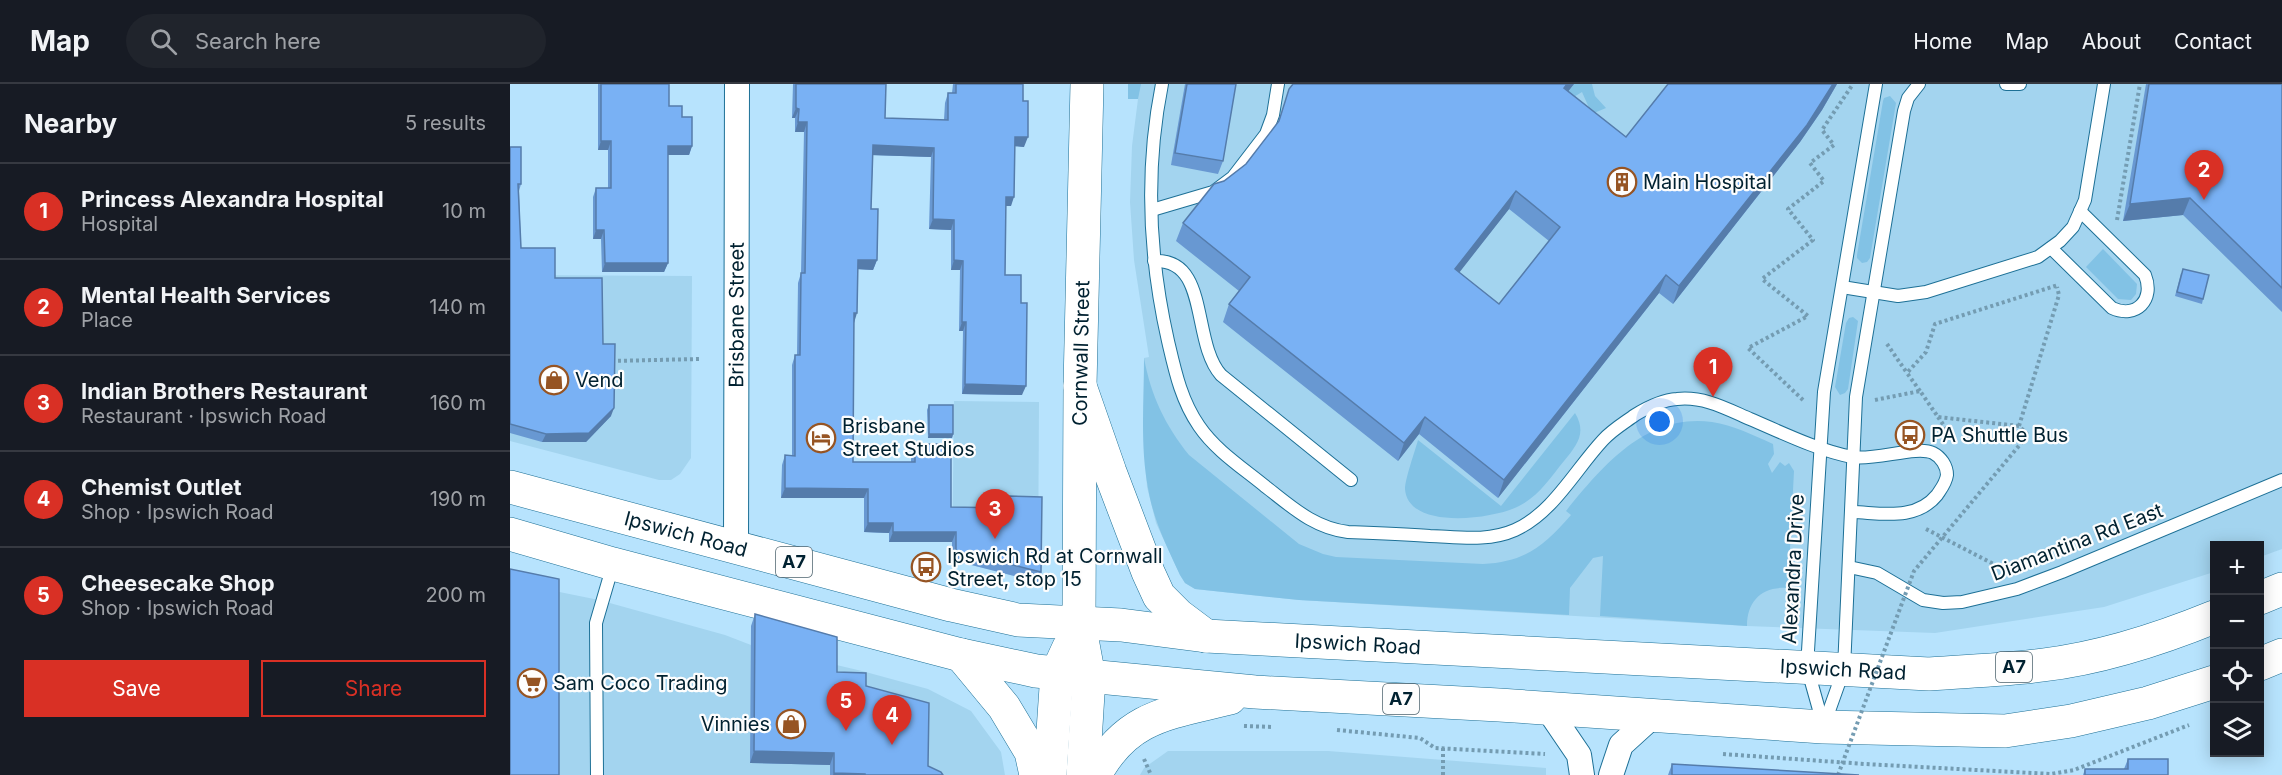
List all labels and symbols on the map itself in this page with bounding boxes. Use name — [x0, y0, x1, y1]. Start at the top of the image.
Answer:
pin: 2 — [2184, 150, 2224, 200]
building icon: Main Hospital — [1606, 166, 1638, 198]
place label: Main Hospital — [1643, 170, 1772, 194]
street label: Brisbane Street — [724, 242, 749, 388]
street label: Cornwall Street — [1068, 280, 1094, 426]
pin: 1 — [1694, 348, 1732, 397]
shop icon: Vend — [538, 364, 570, 396]
place label: Vend — [575, 368, 624, 392]
your location — [1645, 407, 1674, 436]
place label: Brisbane Street Studios — [842, 414, 975, 461]
bus stop icon: PA Shuttle Bus — [1894, 419, 1926, 451]
hotel icon: Brisbane Street Studios — [805, 422, 837, 454]
place label: PA Shuttle Bus — [1931, 423, 2068, 447]
pin: 3 — [976, 490, 1014, 539]
street label: Alexandra Drive — [1777, 493, 1809, 645]
street label: Diamantina Rd East — [1988, 498, 2167, 586]
street label: Ipswich Road — [622, 506, 750, 562]
place label: Ipswich Rd at Cornwall Street, stop 15 — [947, 544, 1163, 591]
road number: A7 — [776, 547, 812, 577]
bus stop icon: Ipswich Rd at Cornwall Street, stop 15 — [910, 551, 942, 583]
street label: Ipswich Road — [1294, 629, 1422, 659]
road number: A7 — [1996, 652, 2032, 682]
street label: Ipswich Road — [1779, 654, 1907, 685]
supermarket icon: Sam Coco Trading — [516, 667, 548, 699]
place label: Sam Coco Trading — [553, 671, 728, 695]
pin: 5 — [826, 682, 866, 731]
road number: A7 — [1383, 684, 1419, 714]
pin: 4 — [872, 696, 911, 745]
shop icon: Vinnies — [775, 708, 807, 740]
place label: Vinnies — [701, 712, 770, 736]

